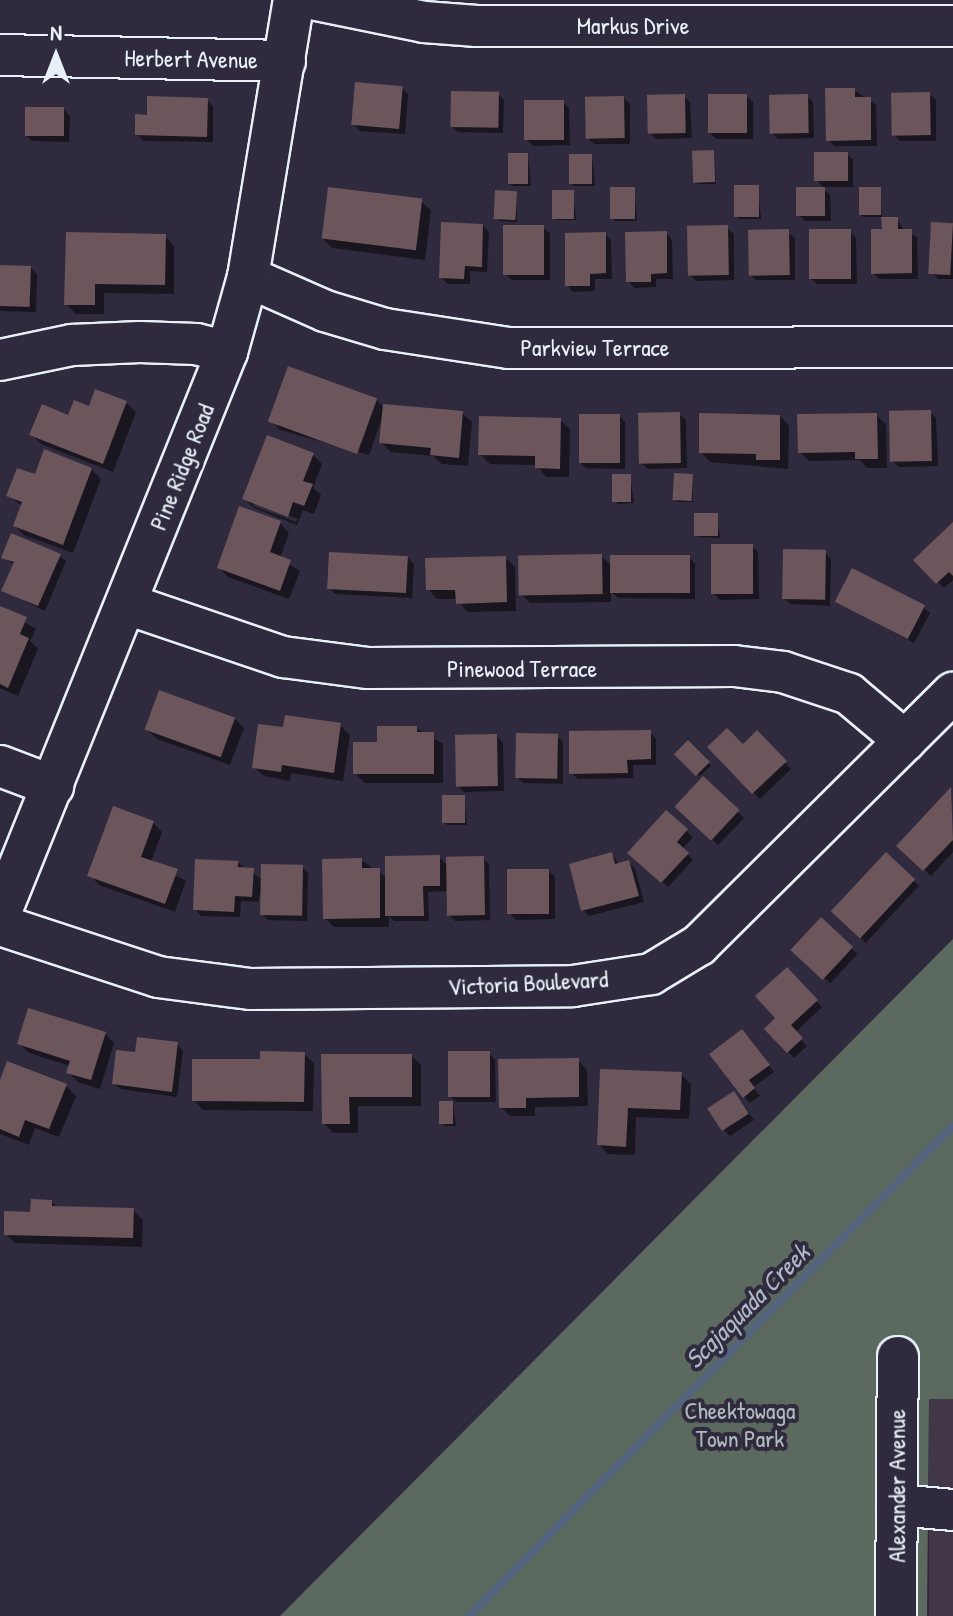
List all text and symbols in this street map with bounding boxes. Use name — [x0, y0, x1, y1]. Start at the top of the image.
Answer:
street label: Markus Drive — [577, 12, 689, 40]
north arrow — [16, 16, 96, 96]
text: N — [50, 17, 62, 47]
street label: Herbert Avenue — [124, 43, 258, 75]
street label: Parkview Terrace — [521, 334, 669, 362]
street label: Pine Ridge Road — [144, 400, 220, 534]
street label: Pinewood Terrace — [447, 655, 597, 683]
street label: Victoria Boulevard — [447, 964, 609, 1002]
water label: Scajaquada Creek — [678, 1237, 816, 1375]
park label: Cheektowaga Town Park — [685, 1397, 795, 1453]
street label: Alexander Avenue — [883, 1409, 911, 1563]

